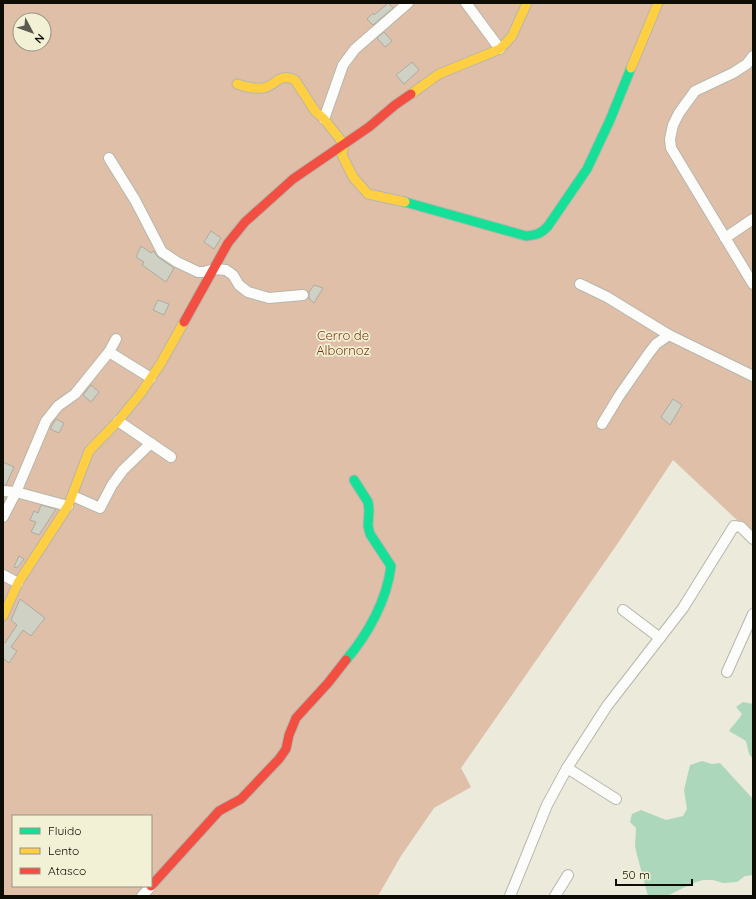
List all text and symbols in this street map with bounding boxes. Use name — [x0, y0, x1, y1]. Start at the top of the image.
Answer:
north arrow — [12, 12, 52, 52]
text: N — [32, 31, 47, 46]
park label: Cerro de Albornoz — [316, 327, 370, 358]
legend — [12, 815, 152, 887]
text: Fluido — [48, 823, 81, 838]
text: Lento — [48, 843, 79, 858]
scale bar — [616, 861, 692, 887]
text: Atasco — [48, 863, 86, 878]
text: 50 m — [622, 867, 650, 882]

